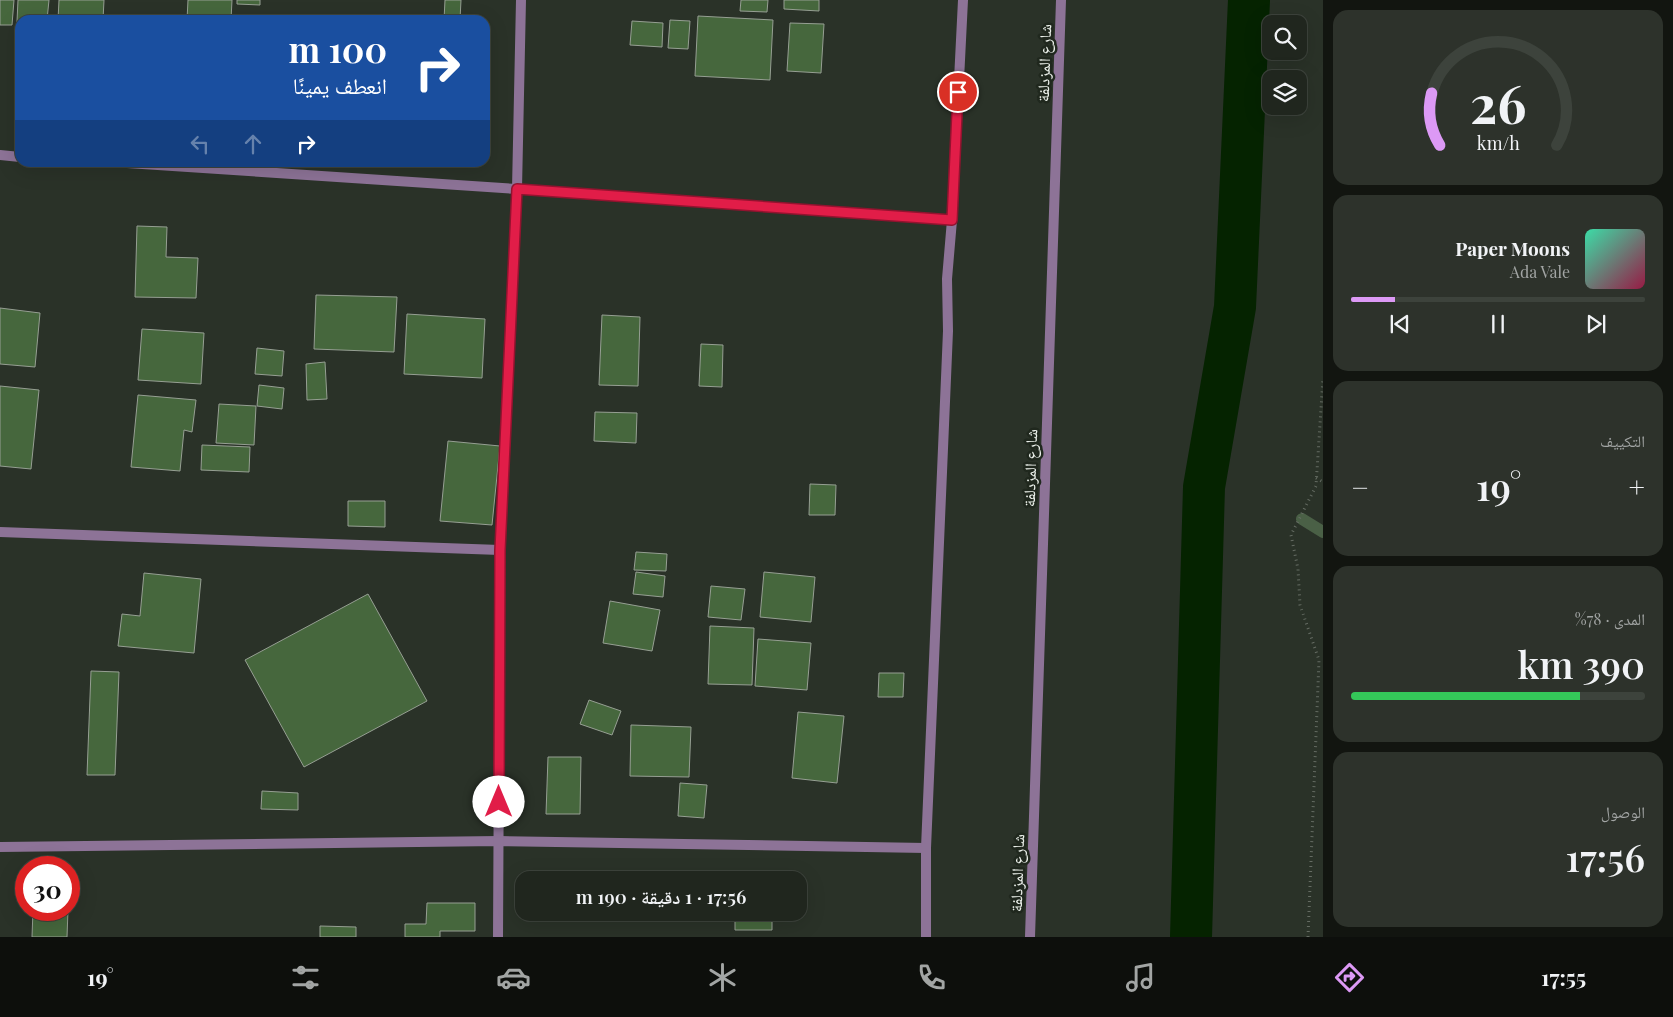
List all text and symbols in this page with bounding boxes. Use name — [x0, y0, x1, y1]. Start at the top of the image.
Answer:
map controls — [1262, 15, 1307, 115]
button: search — [1262, 15, 1307, 60]
street label: شارع المزدلفة — [1032, 24, 1056, 102]
text: 100 m — [289, 25, 387, 72]
icon: right — [405, 35, 470, 100]
text: 26 — [1470, 68, 1526, 137]
text: انعطف يمينًا — [293, 70, 387, 100]
button: layers — [1262, 70, 1307, 115]
pin — [937, 71, 979, 113]
icon: arrive — [944, 78, 972, 106]
icon: left — [186, 130, 214, 158]
icon: ahead — [239, 130, 267, 158]
icon: right — [292, 130, 320, 158]
text: km/h — [1477, 131, 1520, 154]
text: Paper Moons — [1455, 235, 1570, 261]
text: Ada Vale — [1510, 261, 1570, 282]
icon: previous — [1386, 310, 1414, 338]
icon: pause — [1484, 310, 1512, 338]
icon: next — [1582, 310, 1610, 338]
street label: شارع المزدلفة — [1018, 429, 1042, 507]
text: التكييف — [1600, 430, 1645, 451]
text: 19° — [1476, 460, 1522, 511]
text: − — [1351, 468, 1369, 505]
text: + — [1629, 468, 1645, 505]
text: المدى · 78% — [1575, 608, 1645, 629]
text: 390 km — [1517, 638, 1645, 689]
position arrow — [472, 775, 524, 827]
text: الوصول — [1601, 801, 1645, 822]
text: 17:56 — [1566, 831, 1645, 882]
street label: شارع المزدلفة — [1005, 834, 1029, 912]
speed limit sign: 30 — [15, 856, 80, 921]
text: 17:56 · 1 دقيقة · 190 m — [576, 883, 746, 909]
icon: filters — [288, 960, 323, 995]
icon: car — [496, 960, 531, 995]
icon: climate — [705, 960, 740, 995]
icon: phone — [914, 960, 949, 995]
icon: music — [1123, 960, 1158, 995]
icon: directions — [1332, 960, 1367, 995]
text: 19° — [87, 962, 114, 992]
text: 17:55 — [1541, 962, 1586, 992]

